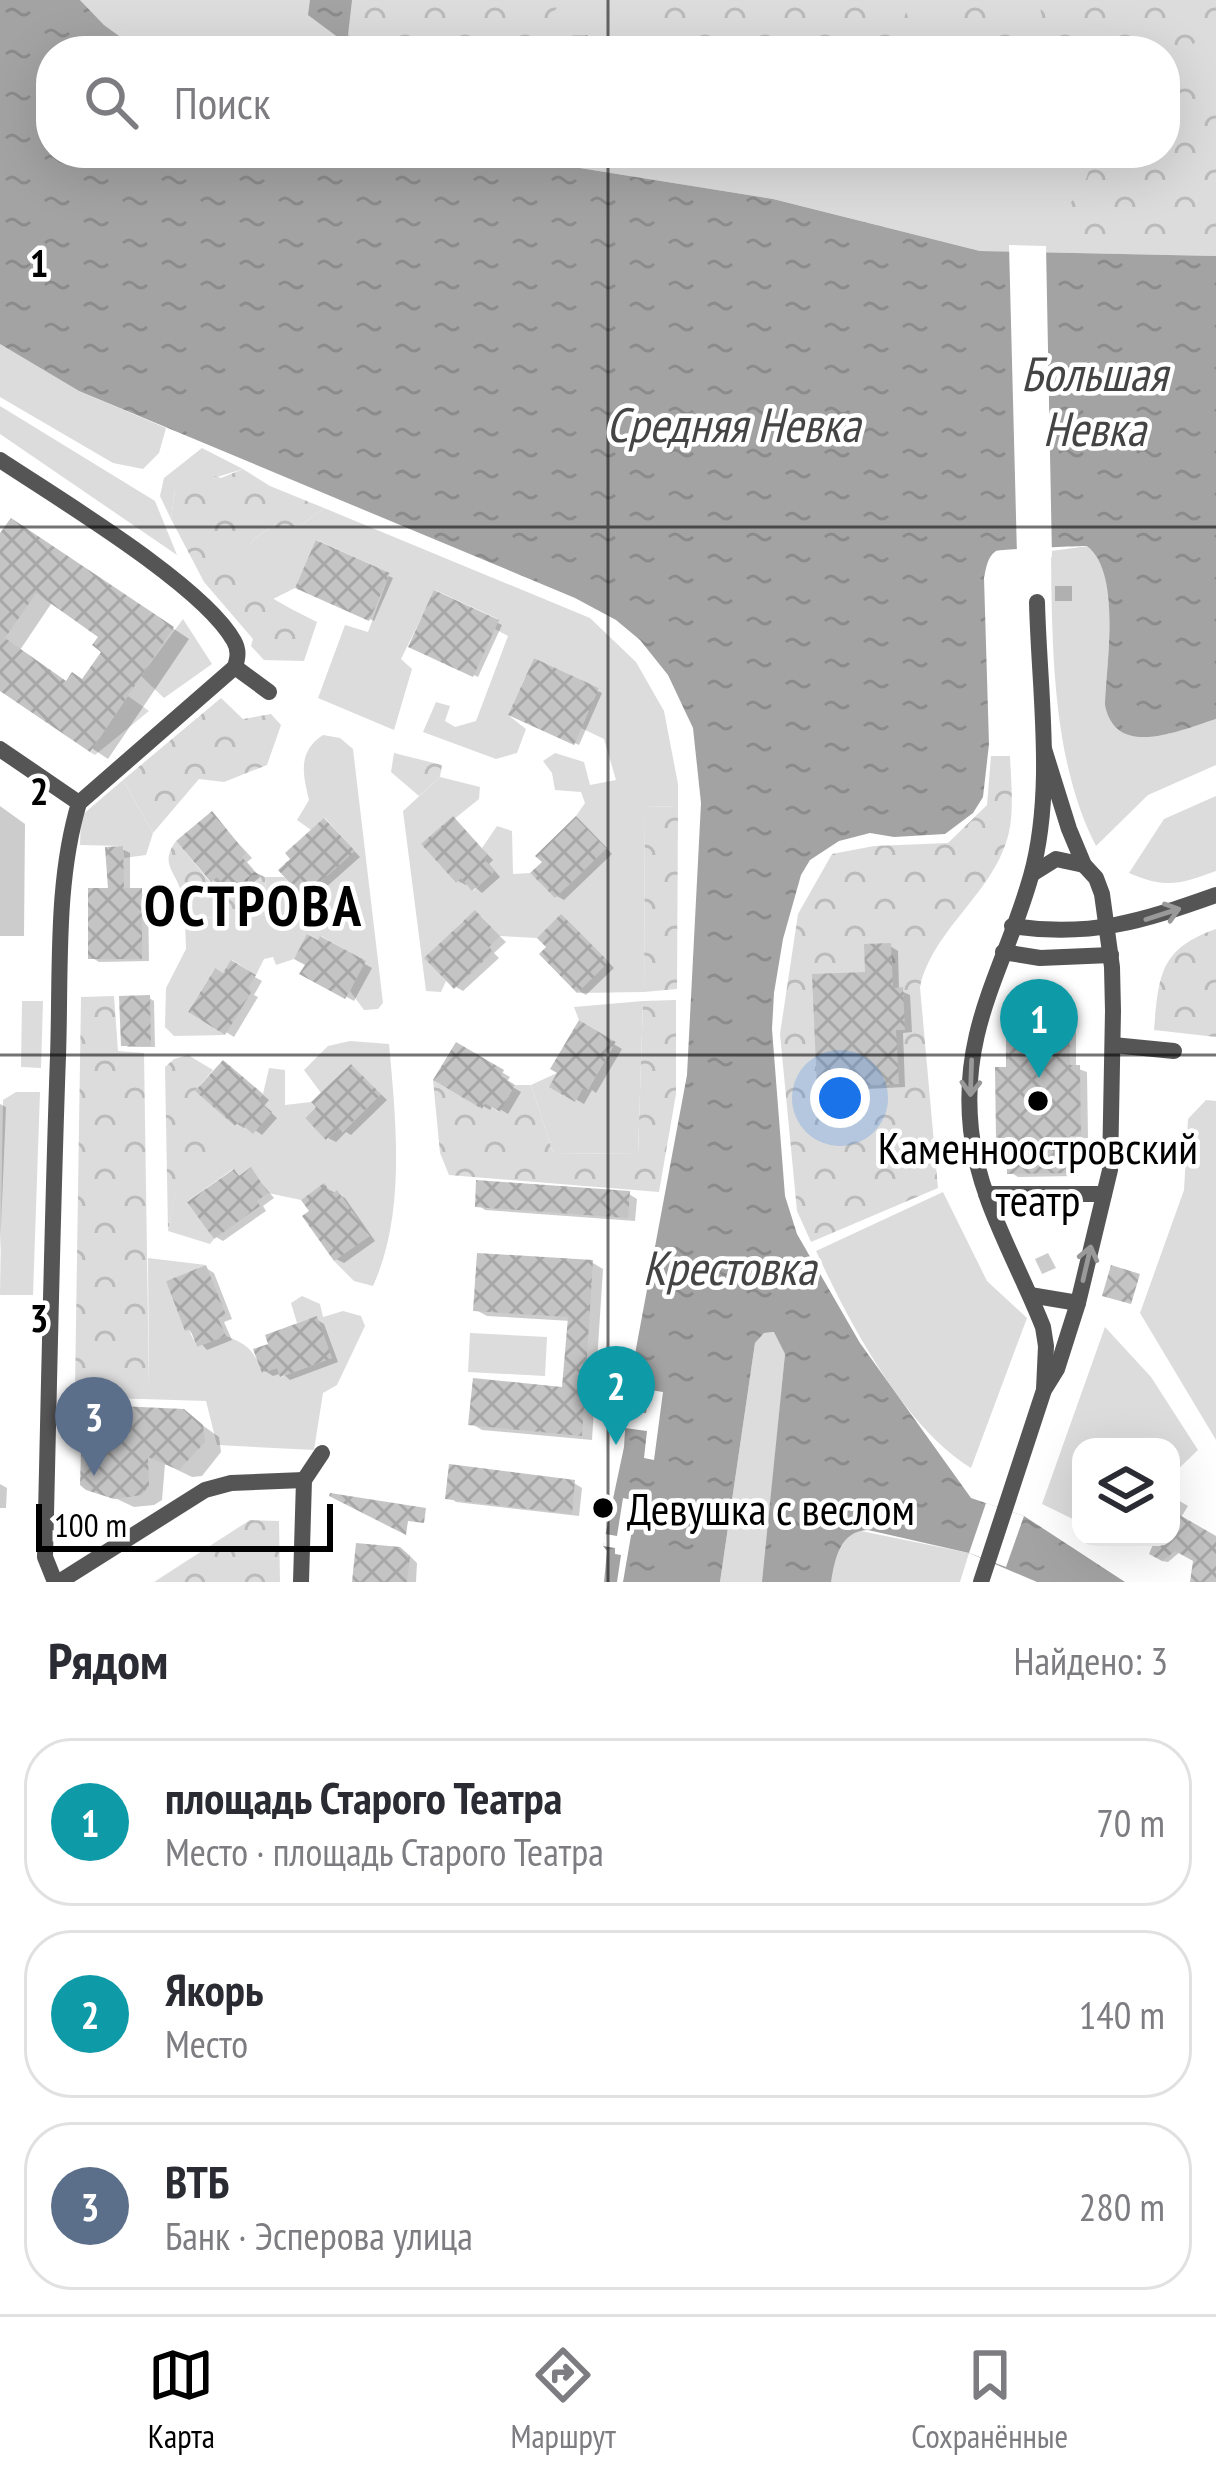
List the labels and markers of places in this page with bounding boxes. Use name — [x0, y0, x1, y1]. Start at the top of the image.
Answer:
pin: 1 — [1000, 979, 1078, 1078]
marker: Каменноостровский театр — [1025, 1088, 1051, 1114]
place label: Каменноостровский театр — [878, 1118, 1198, 1228]
pin: 2 — [577, 1346, 655, 1445]
pin: 3 — [55, 1377, 133, 1476]
place label: Девушка с веслом — [627, 1479, 915, 1537]
marker: Девушка с веслом — [590, 1495, 616, 1521]

